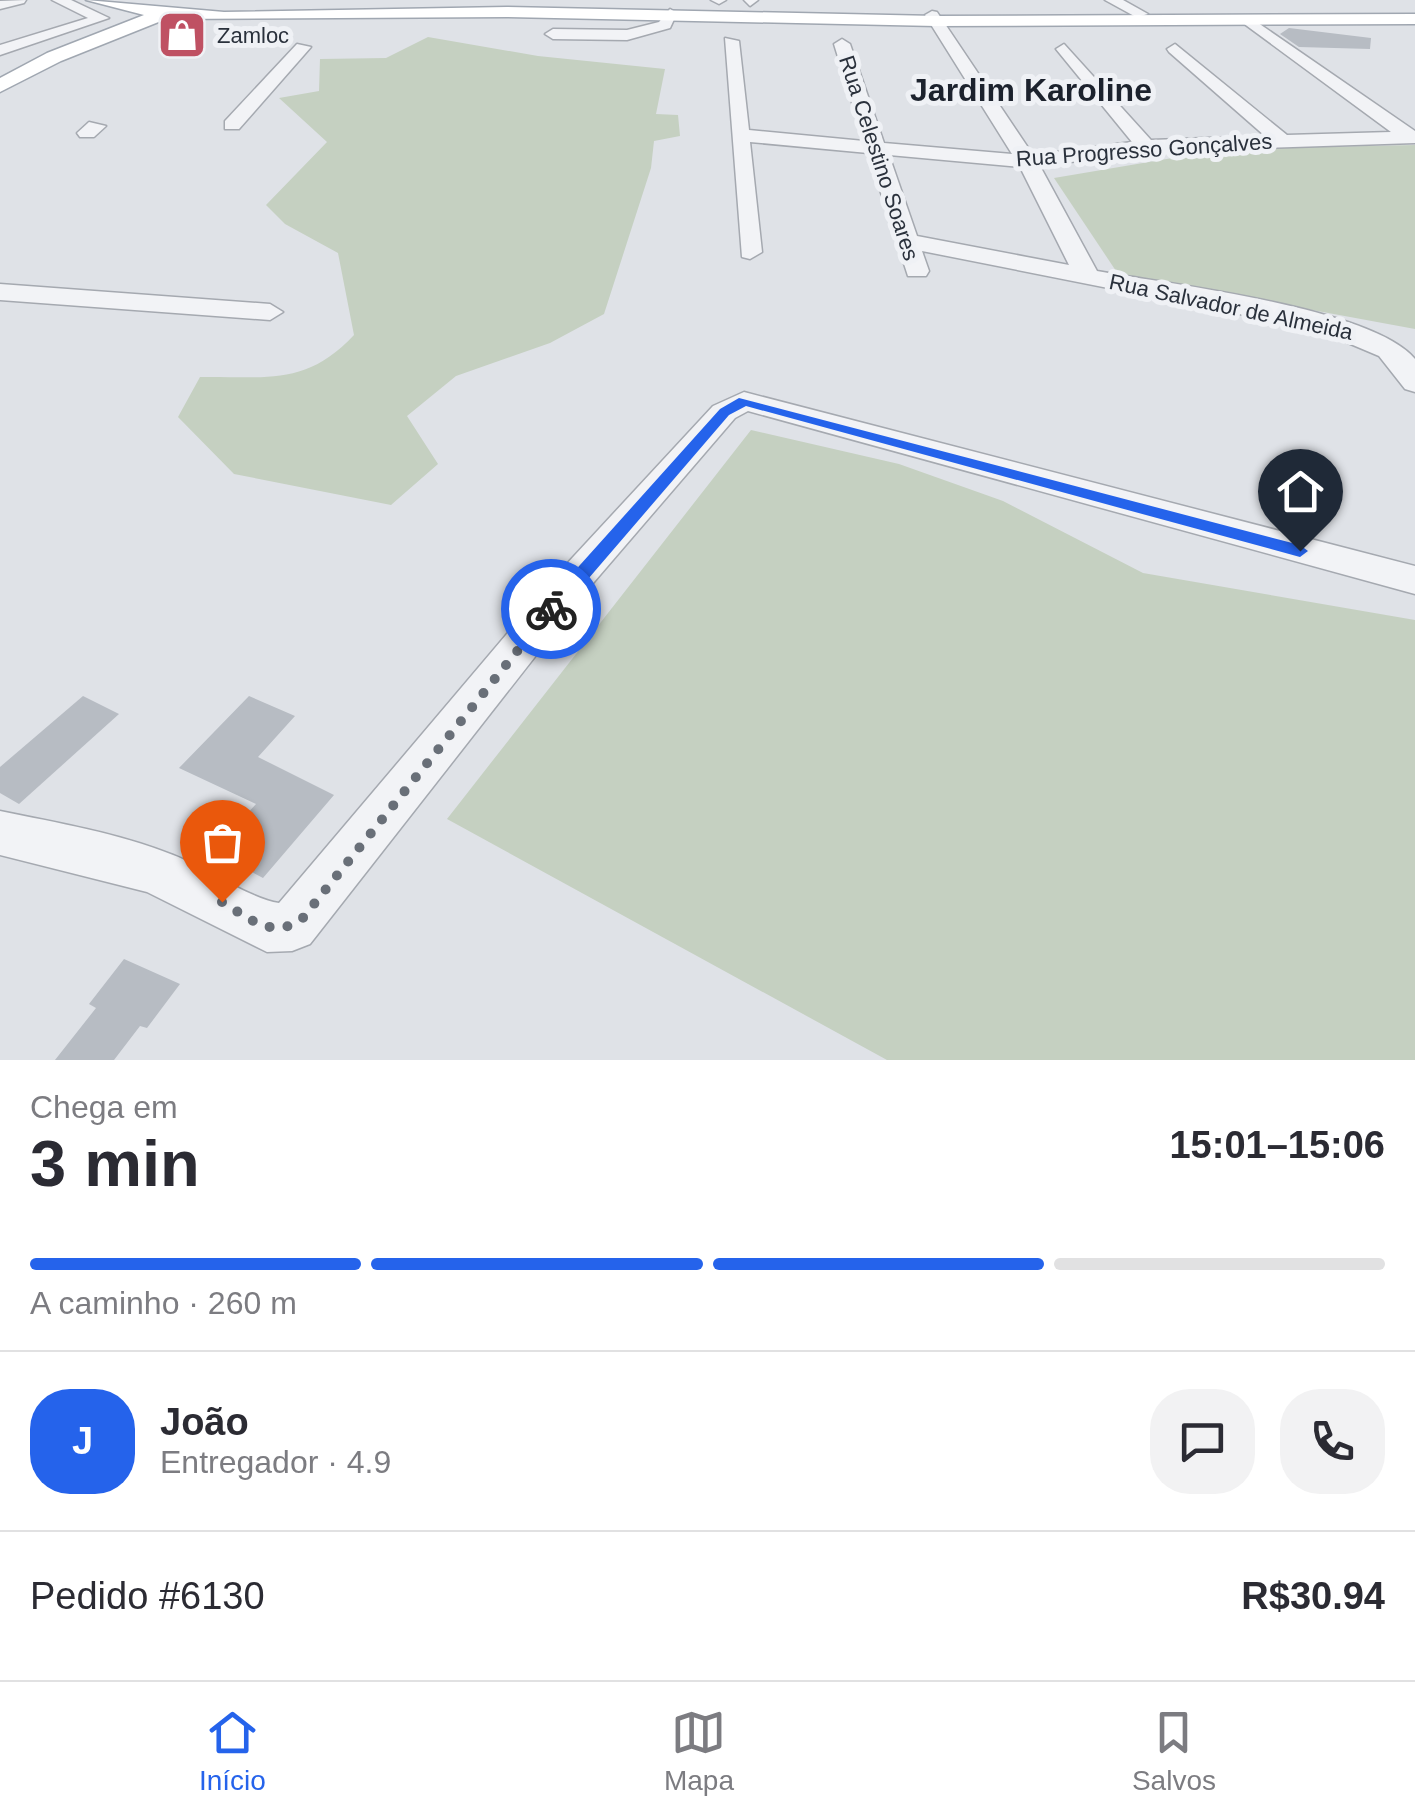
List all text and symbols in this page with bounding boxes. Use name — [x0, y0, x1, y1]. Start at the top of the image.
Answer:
shop icon: Zamloc — [156, 9, 208, 61]
place label: Zamloc — [217, 23, 289, 48]
street label: Rua Celestino Soares — [834, 52, 924, 264]
district label: Jardim Karoline — [910, 72, 1152, 108]
street label: Rua Progresso Gonçalves — [1015, 129, 1273, 171]
street label: Rua Salvador de Almeida — [1107, 269, 1356, 345]
pin — [1258, 449, 1343, 552]
icon: home — [1273, 464, 1328, 519]
courier — [501, 559, 601, 659]
icon: bike — [524, 582, 579, 637]
pin — [180, 800, 265, 903]
icon: bag — [195, 815, 250, 870]
text: Chega em — [30, 1089, 178, 1125]
text: 15:01–15:06 — [1169, 1124, 1385, 1166]
text: 3 min — [30, 1127, 200, 1200]
text: A caminho · 260 m — [30, 1285, 297, 1321]
button: chat — [1150, 1389, 1255, 1494]
button: phone — [1280, 1389, 1385, 1494]
text: João — [160, 1401, 249, 1443]
text: J — [72, 1420, 93, 1462]
text: Entregador · 4.9 — [160, 1444, 391, 1480]
text: Pedido #6130 — [30, 1575, 265, 1617]
text: R$30.94 — [1241, 1575, 1385, 1617]
tab: Início — [199, 1705, 266, 1797]
tab: Mapa — [664, 1705, 734, 1797]
tab: Salvos — [1132, 1705, 1216, 1797]

